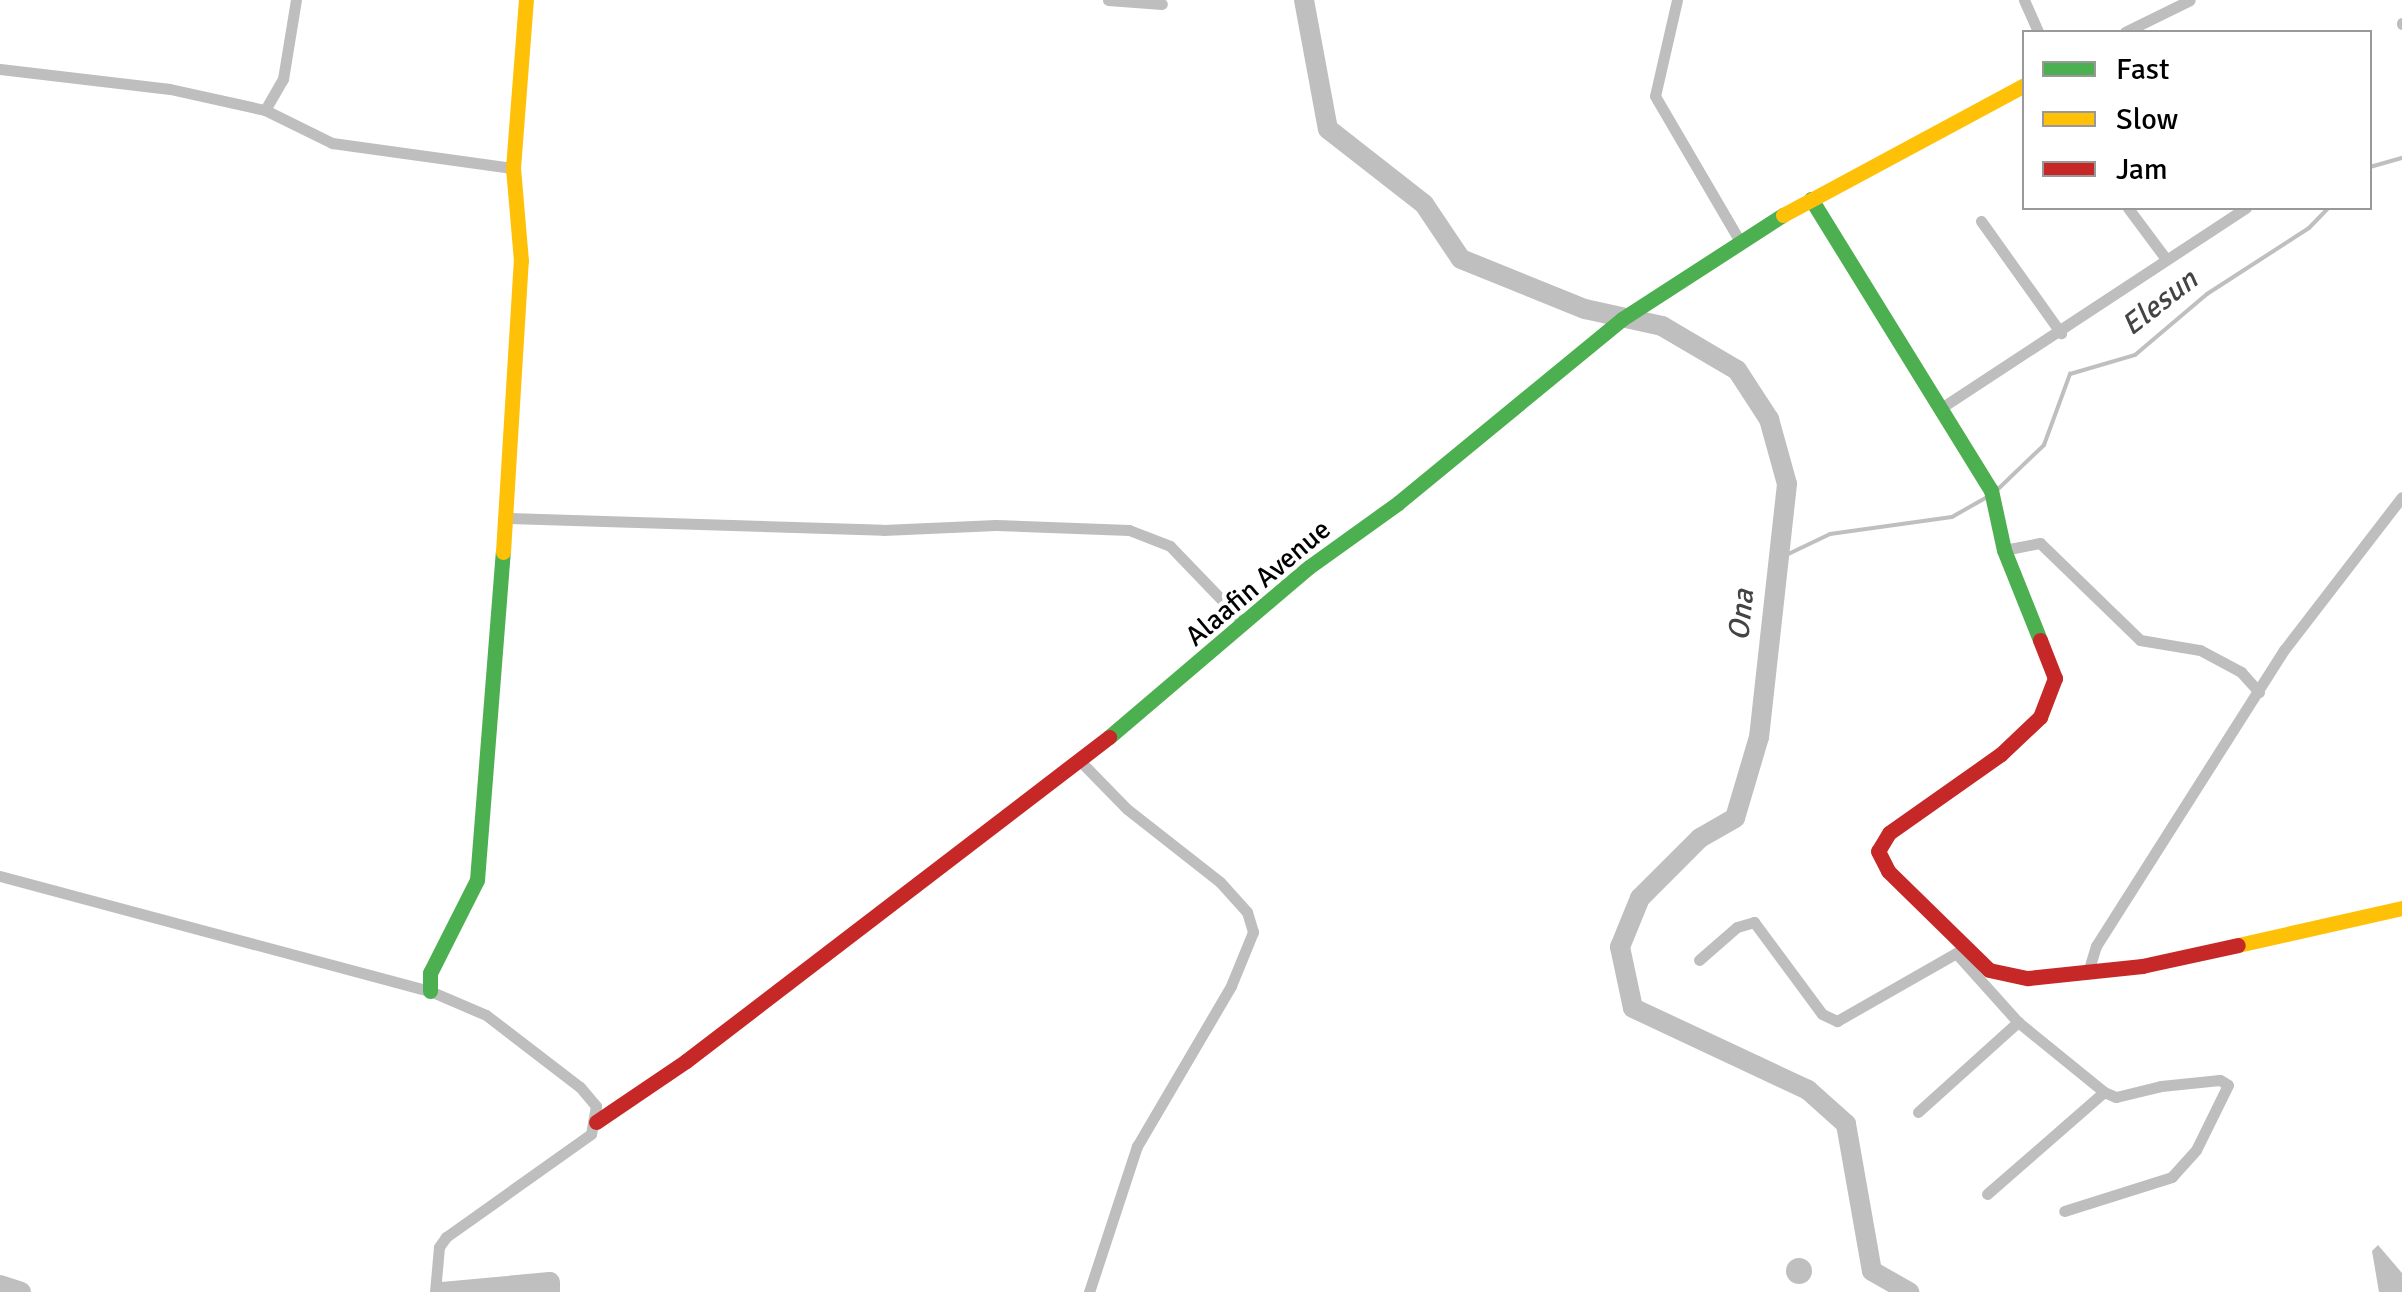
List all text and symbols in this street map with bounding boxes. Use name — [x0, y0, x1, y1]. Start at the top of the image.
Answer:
legend — [2022, 30, 2372, 210]
text: Fast — [2116, 51, 2169, 88]
text: Slow — [2116, 101, 2178, 138]
text: Jam — [2116, 151, 2168, 188]
water label: Elesun — [2115, 262, 2205, 344]
street label: Alaafin Avenue — [1179, 513, 1337, 653]
water label: Ona — [1721, 588, 1763, 642]

